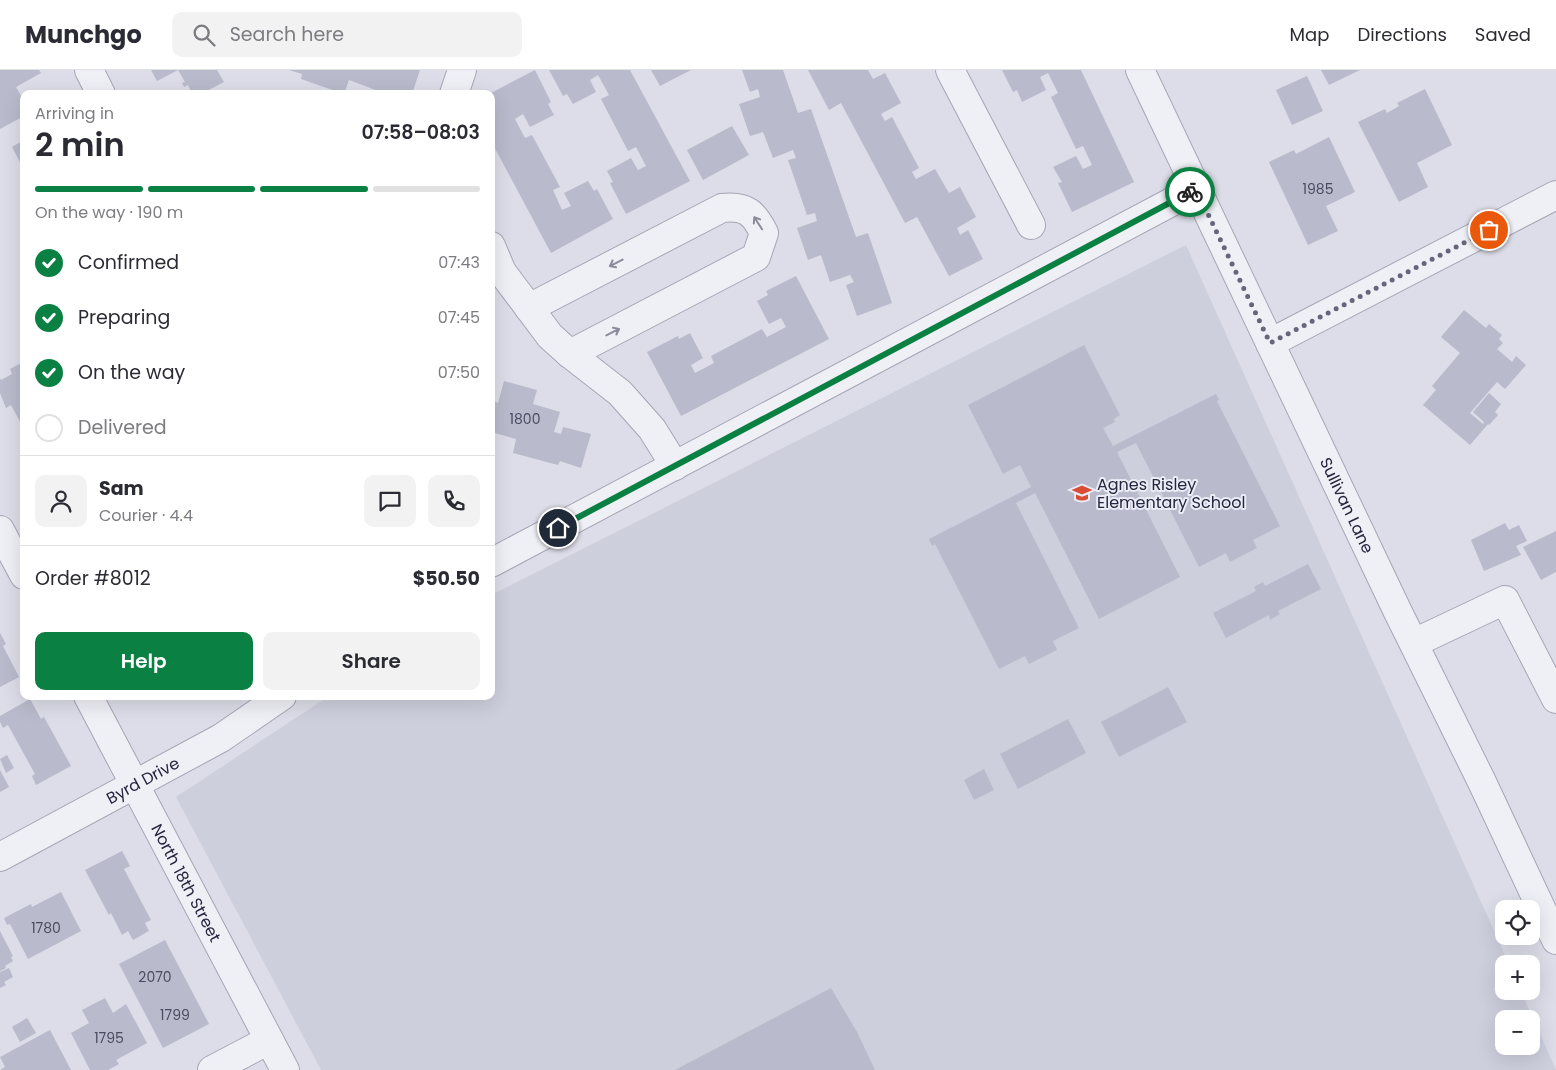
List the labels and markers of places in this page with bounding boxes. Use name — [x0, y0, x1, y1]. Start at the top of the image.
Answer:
pin — [1468, 209, 1510, 251]
place label: Agnes Risley Elementary School — [1097, 473, 1245, 514]
school or university icon: Agnes Risley Elementary School — [1071, 482, 1093, 504]
pin — [537, 507, 579, 549]

